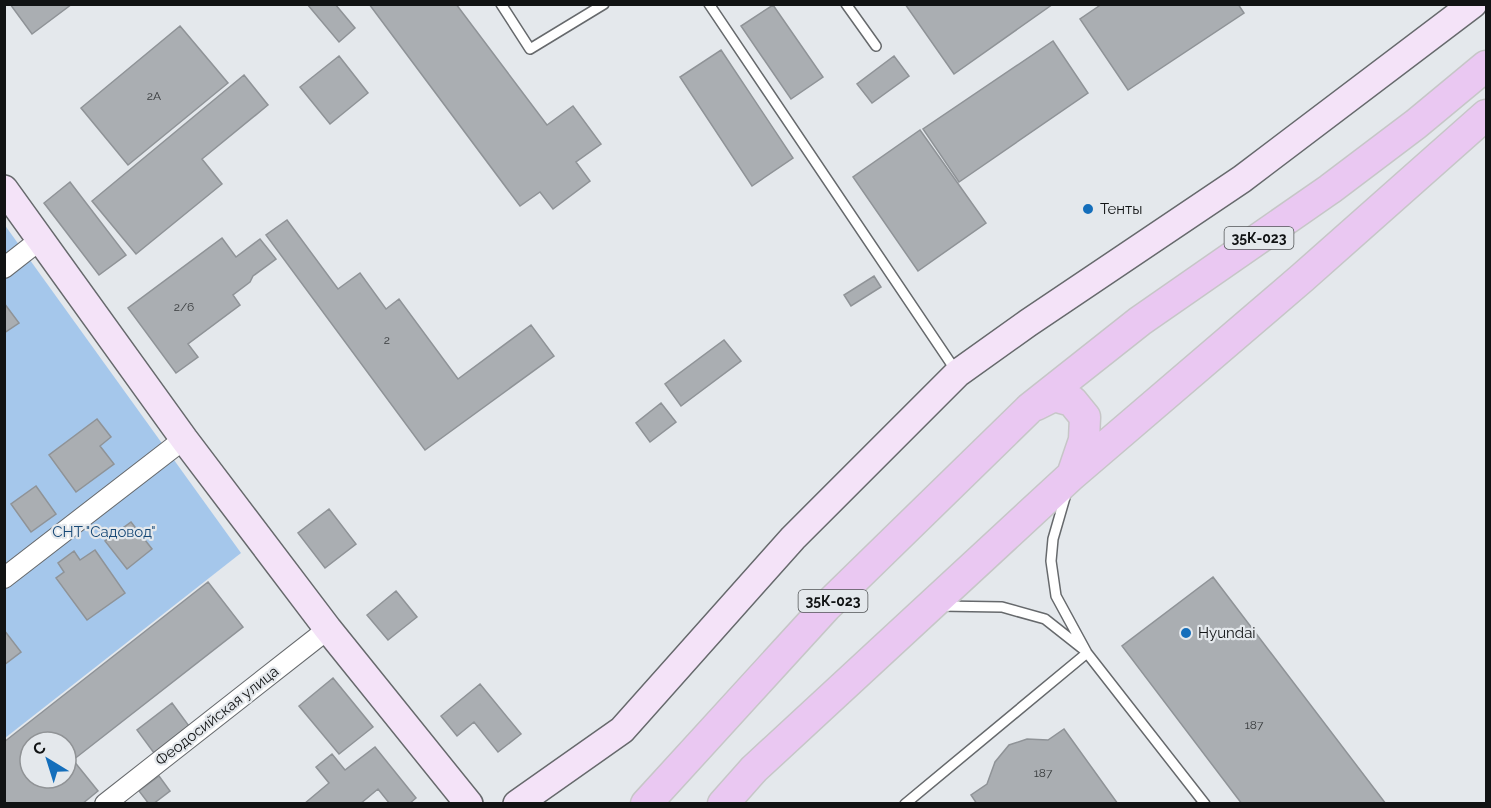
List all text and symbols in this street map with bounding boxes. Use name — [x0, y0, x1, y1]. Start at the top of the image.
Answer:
house number: 2А — [147, 89, 161, 103]
place label: Тенты — [1100, 200, 1142, 218]
marker: Тенты — [1081, 202, 1095, 216]
road number: 35К-023 — [1224, 227, 1294, 249]
house number: 2/6 — [174, 300, 194, 314]
house number: 2 — [384, 333, 390, 347]
park label: СНТ "Садовод" — [52, 523, 156, 541]
road number: 35К-023 — [798, 590, 868, 612]
place label: Hyundai — [1198, 624, 1256, 642]
marker: Hyundai — [1179, 626, 1193, 640]
street label: Феодосийская улица — [152, 662, 282, 770]
house number: 187 — [1245, 718, 1264, 732]
north arrow — [18, 730, 78, 790]
text: С — [29, 738, 49, 759]
house number: 187 — [1034, 766, 1053, 780]

